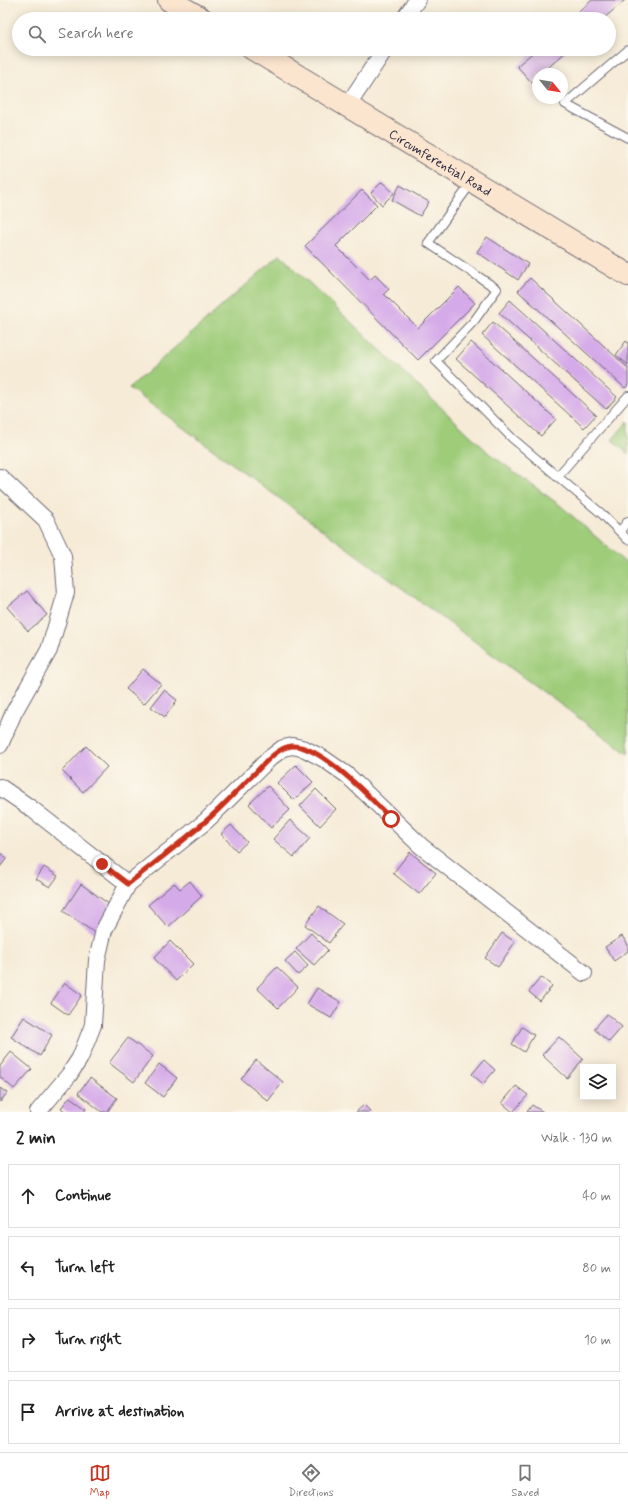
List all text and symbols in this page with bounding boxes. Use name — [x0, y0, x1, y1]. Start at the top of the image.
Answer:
search box — [12, 12, 616, 56]
icon: search — [26, 23, 48, 45]
text: Search here — [58, 24, 134, 44]
north arrow — [532, 68, 568, 104]
street label: Circumferential Road — [385, 126, 494, 201]
route start — [382, 810, 400, 828]
route end — [93, 855, 111, 873]
map controls — [580, 1064, 616, 1100]
button: layers — [580, 1064, 616, 1100]
text: 2 min — [16, 1127, 56, 1149]
text: Walk · 130 m — [541, 1130, 612, 1147]
icon: ahead — [17, 1185, 39, 1207]
text: Continue — [55, 1186, 111, 1206]
text: 40 m — [582, 1188, 611, 1205]
icon: left — [17, 1257, 39, 1279]
text: Turn left — [55, 1258, 115, 1278]
text: 80 m — [582, 1260, 611, 1277]
icon: right — [17, 1329, 39, 1351]
text: Turn right — [55, 1330, 122, 1350]
text: 10 m — [584, 1332, 611, 1349]
icon: arrive — [17, 1401, 39, 1423]
text: Arrive at destination — [55, 1402, 184, 1422]
tab: Map — [89, 1462, 111, 1500]
tab: Directions — [288, 1462, 334, 1500]
tab: Saved — [511, 1462, 539, 1500]

